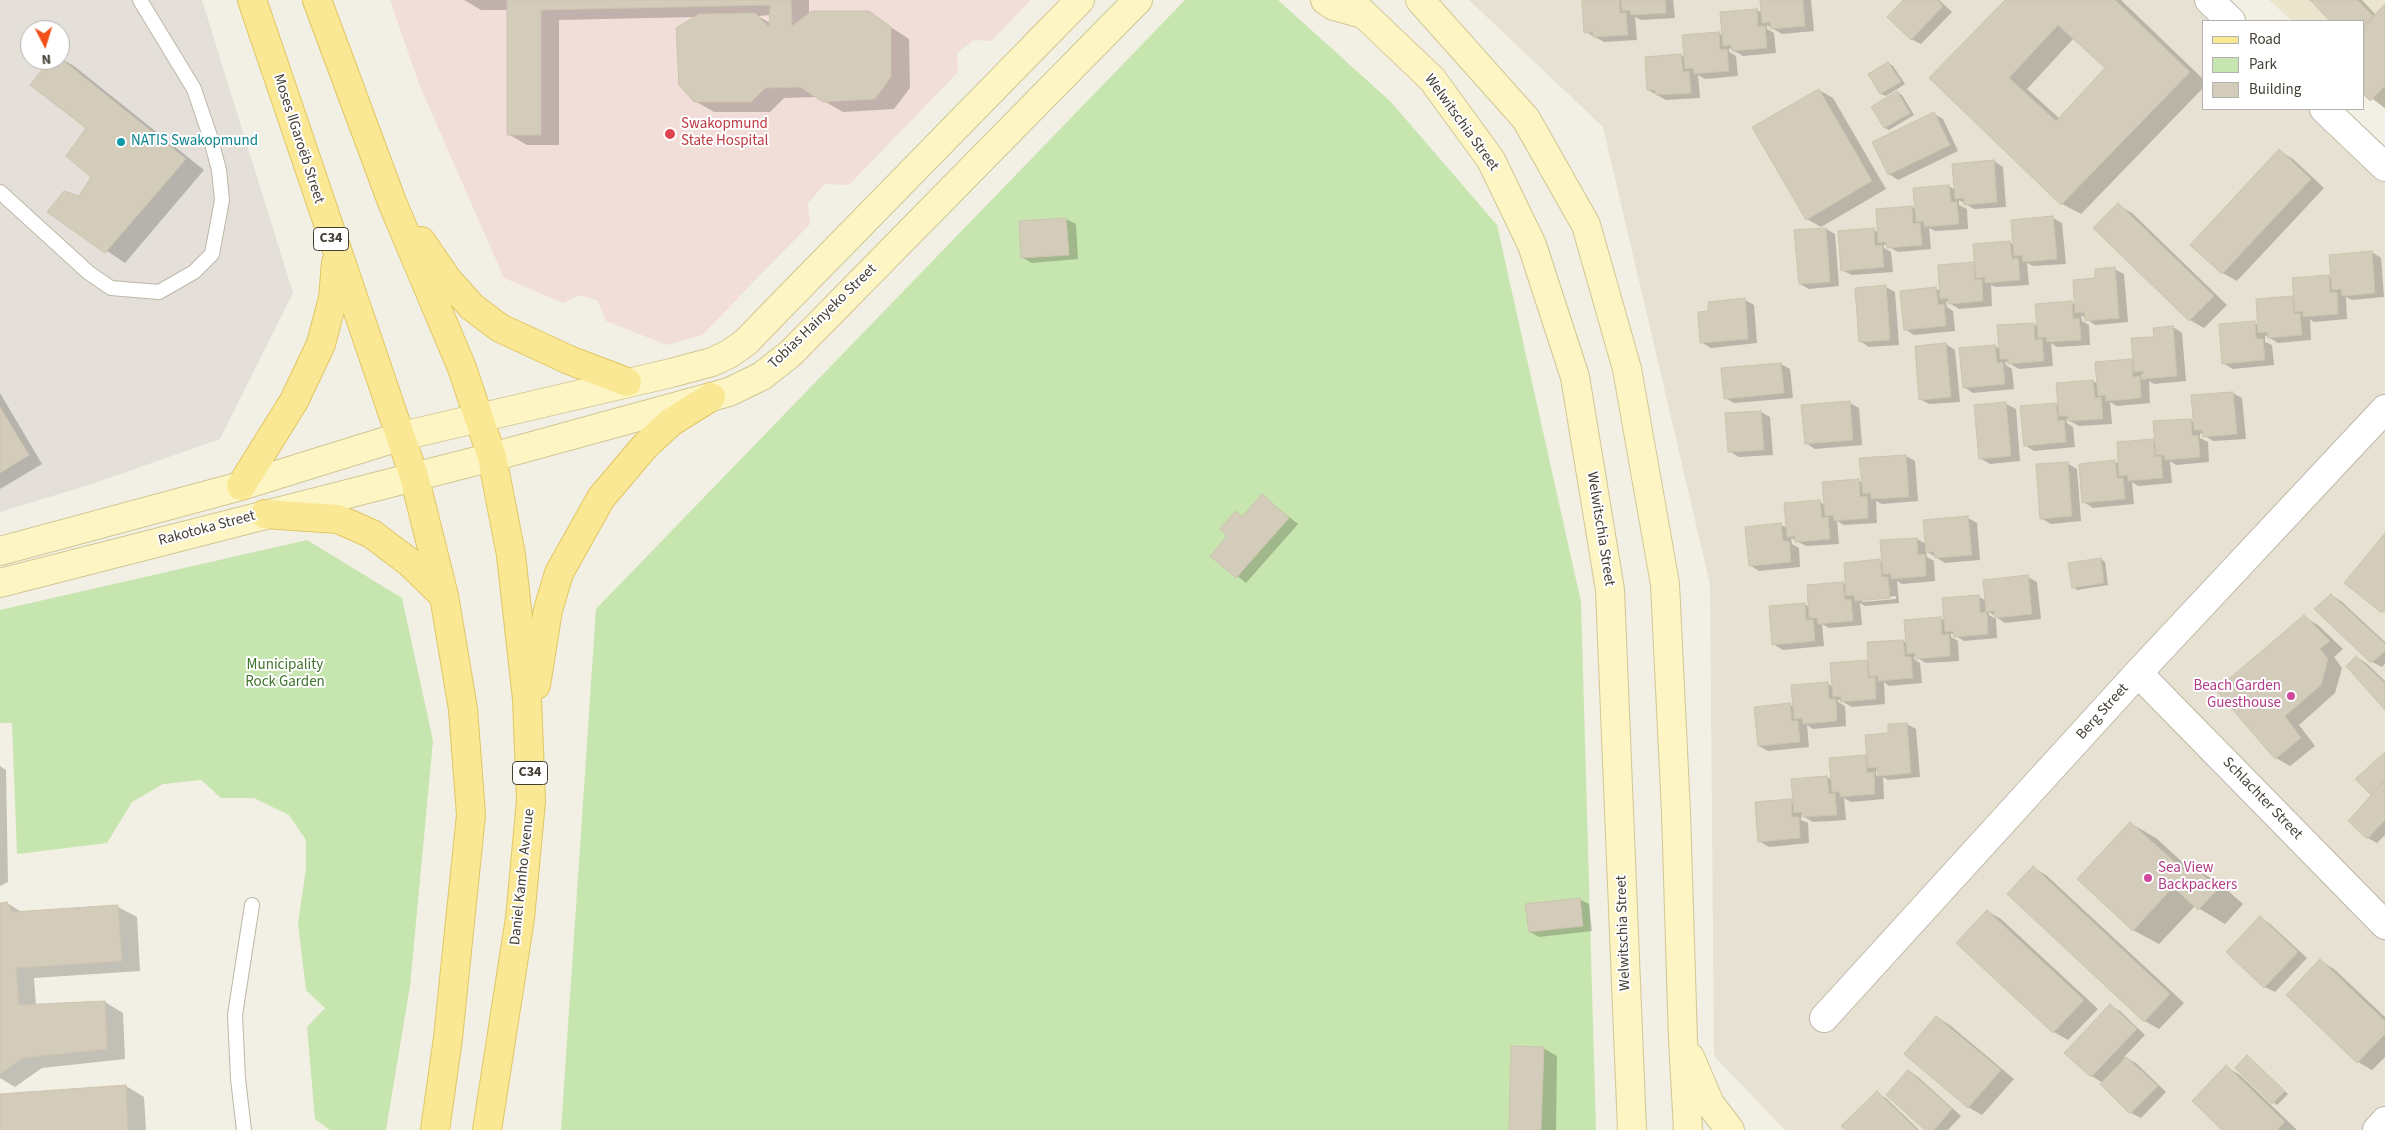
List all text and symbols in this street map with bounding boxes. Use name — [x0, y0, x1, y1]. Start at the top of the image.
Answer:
north arrow — [20, 20, 70, 70]
legend — [2202, 20, 2365, 110]
text: Road — [2249, 29, 2281, 50]
text: N — [41, 49, 52, 69]
text: Park — [2249, 54, 2277, 75]
street label: Welwitschia Street — [1420, 71, 1502, 175]
street label: Moses ǁGaroëb Street — [269, 72, 327, 206]
text: Building — [2249, 79, 2301, 100]
place label: Swakopmund State Hospital — [681, 116, 768, 151]
marker: Swakopmund State Hospital — [663, 127, 677, 141]
place label: NATIS Swakopmund — [131, 133, 258, 151]
marker: NATIS Swakopmund — [115, 136, 127, 148]
road number: C34 — [314, 228, 348, 250]
street label: Tobias Hainyeko Street — [765, 261, 881, 373]
street label: Welwitschia Street — [1582, 471, 1618, 587]
street label: Rakotoka Street — [157, 507, 257, 551]
park label: Municipality Rock Garden — [245, 657, 325, 692]
place label: Beach Garden Guesthouse — [2194, 678, 2281, 713]
street label: Berg Street — [2073, 680, 2133, 744]
marker: Beach Garden Guesthouse — [2285, 690, 2297, 702]
street label: Schlachter Street — [2218, 754, 2306, 844]
road number: C34 — [512, 761, 548, 784]
street label: Daniel Kamho Avenue — [507, 808, 539, 946]
place label: Sea View Backpackers — [2158, 860, 2237, 895]
marker: Sea View Backpackers — [2142, 872, 2154, 884]
street label: Welwitschia Street — [1613, 875, 1635, 991]

